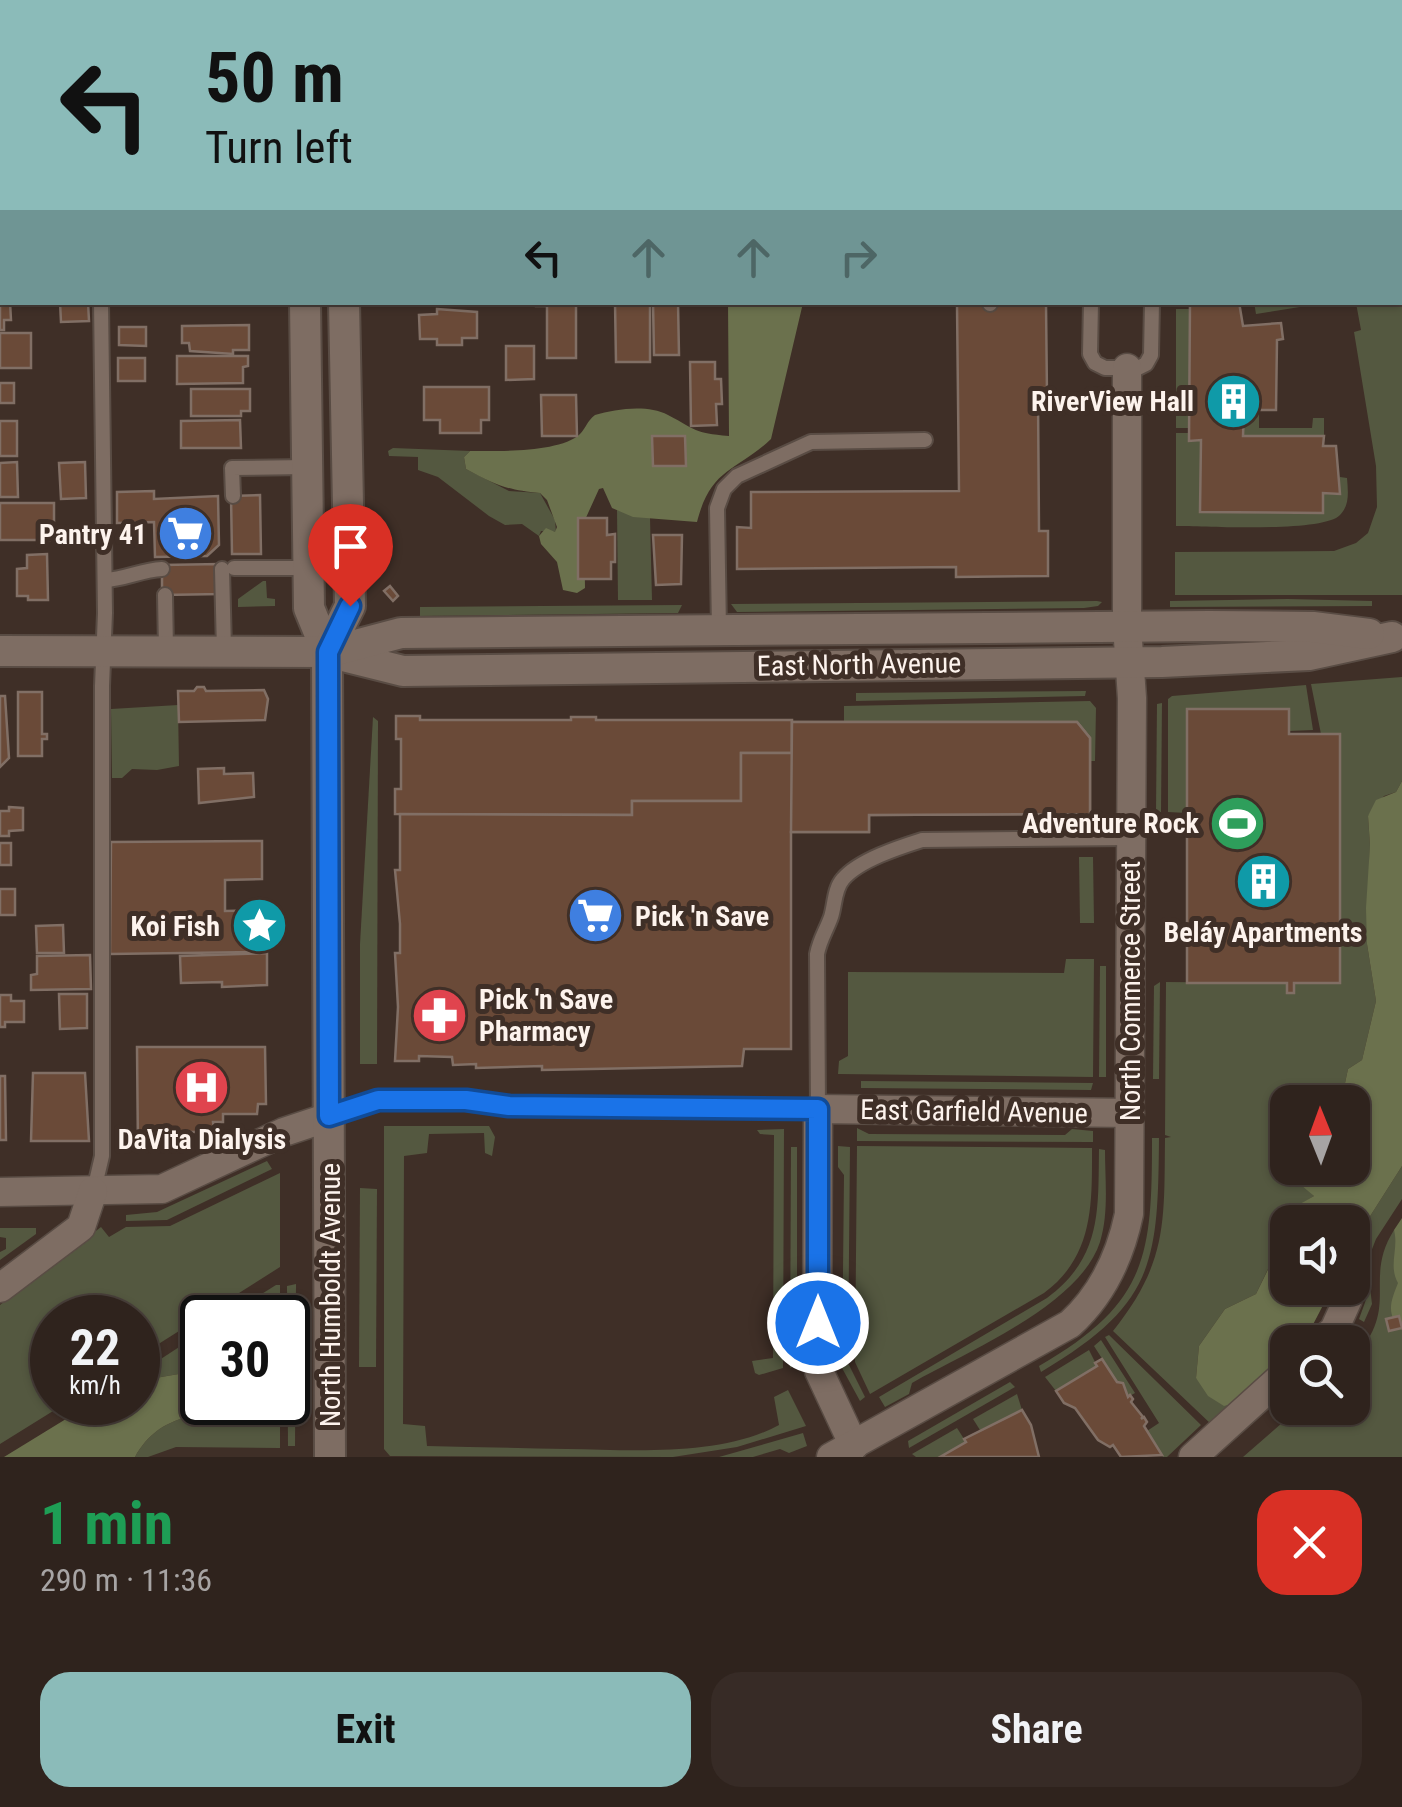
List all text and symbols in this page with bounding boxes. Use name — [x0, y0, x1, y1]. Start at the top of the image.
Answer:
text: 50 m — [205, 37, 344, 119]
icon: left — [40, 40, 170, 170]
text: Turn left — [205, 121, 353, 174]
icon: left — [516, 230, 571, 285]
icon: ahead — [621, 230, 676, 285]
icon: ahead — [726, 230, 781, 285]
icon: right — [831, 230, 886, 285]
building icon: RiverView Hall — [1203, 371, 1263, 431]
place label: RiverView Hall — [1031, 385, 1194, 418]
supermarket icon: Pantry 41 — [156, 504, 216, 564]
pin — [308, 504, 393, 607]
place label: Pantry 41 — [39, 518, 147, 551]
icon: arrive — [323, 519, 378, 574]
street label: East North Avenue — [757, 646, 961, 683]
sports icon: Adventure Rock — [1208, 793, 1268, 853]
place label: Adventure Rock — [1022, 807, 1200, 840]
building icon: Beláy Apartments — [1233, 851, 1293, 911]
street label: North Commerce Street — [1114, 861, 1147, 1121]
supermarket icon: Pick 'n Save — [566, 886, 626, 946]
place icon: Koi Fish — [229, 896, 289, 956]
place label: Pick 'n Save — [635, 900, 769, 933]
place label: Koi Fish — [131, 910, 220, 943]
place label: Beláy Apartments — [1164, 916, 1363, 949]
place label: Pick 'n Save Pharmacy — [479, 983, 613, 1048]
pharmacy icon: Pick 'n Save Pharmacy — [410, 985, 470, 1045]
hospital icon: DaVita Dialysis — [172, 1058, 232, 1118]
north arrow — [1270, 1085, 1370, 1185]
map controls — [1270, 1085, 1370, 1425]
street label: East Garfield Avenue — [860, 1093, 1088, 1130]
place label: DaVita Dialysis — [118, 1123, 286, 1156]
street label: North Humboldt Avenue — [314, 1163, 347, 1427]
button: sound — [1270, 1205, 1370, 1305]
position arrow — [766, 1271, 870, 1375]
speed limit sign: 30 — [180, 1295, 310, 1425]
text: 22 — [70, 1319, 120, 1377]
button: search — [1270, 1325, 1370, 1425]
text: km/h — [69, 1371, 121, 1400]
text: 1 min — [40, 1488, 173, 1559]
button: close — [1257, 1490, 1362, 1595]
text: 290 m · 11:36 — [40, 1561, 212, 1599]
button: Exit — [40, 1672, 691, 1787]
button: Share — [711, 1672, 1362, 1787]

